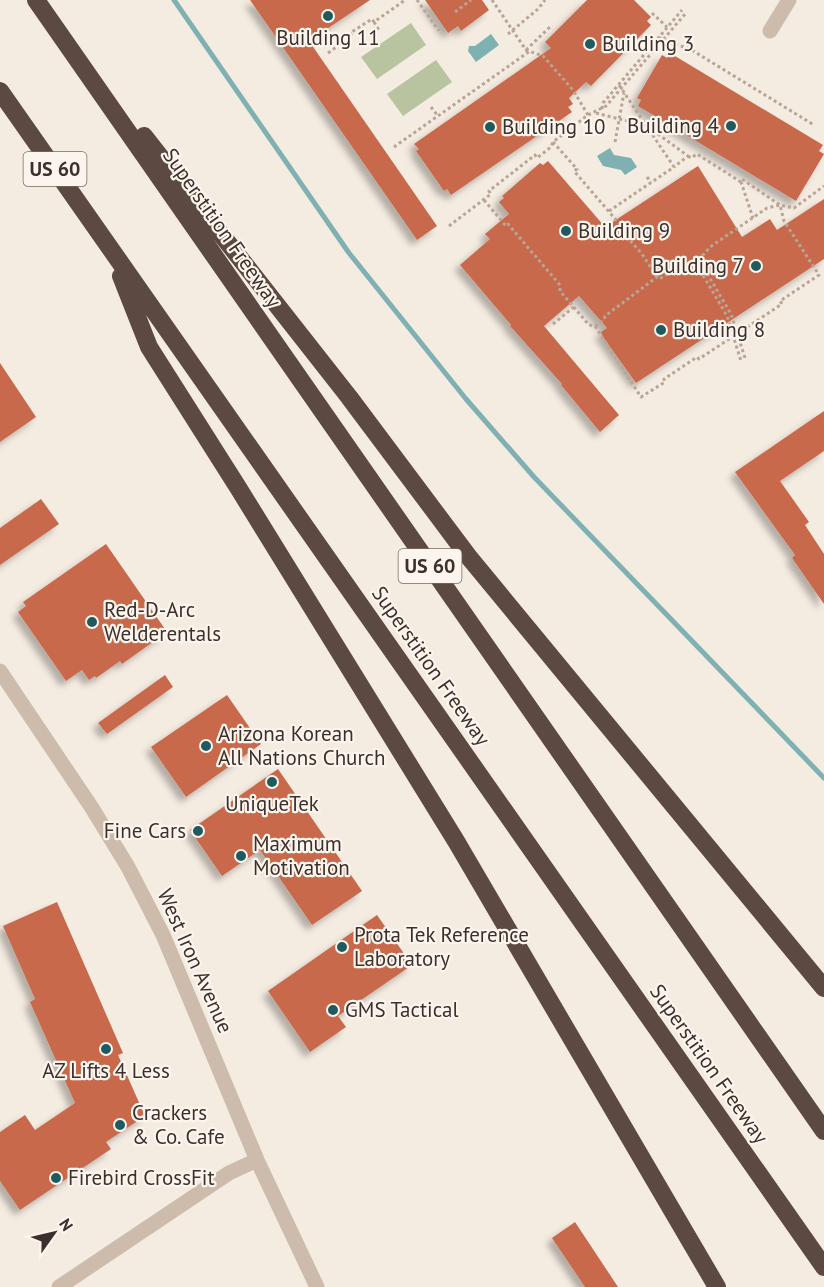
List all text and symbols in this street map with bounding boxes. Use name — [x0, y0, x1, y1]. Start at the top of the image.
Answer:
marker: Building 11 — [321, 9, 335, 23]
place label: Building 11 — [276, 24, 380, 51]
place label: Building 3 — [602, 30, 694, 57]
marker: Building 3 — [583, 37, 597, 51]
place label: Building 4 — [627, 112, 719, 139]
place label: Building 10 — [502, 113, 606, 140]
marker: Building 4 — [724, 119, 738, 133]
marker: Building 10 — [483, 120, 497, 134]
street label: Superstition Freeway — [157, 143, 288, 313]
road number: US 60 — [23, 152, 86, 186]
place label: Building 9 — [578, 217, 670, 244]
marker: Building 9 — [559, 224, 573, 238]
place label: Building 7 — [652, 252, 744, 279]
marker: Building 7 — [749, 259, 763, 273]
place label: Building 8 — [673, 316, 765, 343]
marker: Building 8 — [654, 323, 668, 337]
road number: US 60 — [398, 549, 462, 583]
street label: Superstition Freeway — [366, 581, 497, 751]
place label: Red-D-Arc Welderentals — [104, 596, 221, 647]
marker: Red-D-Arc Welderentals — [85, 615, 99, 629]
place label: Arizona Korean All Nations Church — [218, 720, 386, 771]
marker: Arizona Korean All Nations Church — [199, 739, 213, 753]
marker: UniqueTek — [265, 775, 279, 789]
place label: UniqueTek — [225, 790, 319, 817]
place label: Fine Cars — [104, 817, 186, 844]
marker: Fine Cars — [191, 824, 205, 838]
place label: Maximum Motivation — [253, 830, 350, 881]
marker: Maximum Motivation — [234, 849, 248, 863]
street label: West Iron Avenue — [152, 884, 239, 1037]
place label: Prota Tek Reference Laboratory — [354, 921, 529, 972]
marker: Prota Tek Reference Laboratory — [335, 940, 349, 954]
street label: Superstition Freeway — [644, 979, 775, 1149]
place label: GMS Tactical — [345, 996, 459, 1023]
marker: GMS Tactical — [326, 1003, 340, 1017]
marker: AZ Lifts 4 Less — [99, 1042, 113, 1056]
place label: AZ Lifts 4 Less — [42, 1057, 170, 1084]
place label: Crackers & Co. Cafe — [132, 1099, 225, 1150]
marker: Crackers & Co. Cafe — [113, 1118, 127, 1132]
place label: Firebird CrossFit — [68, 1164, 215, 1191]
marker: Firebird CrossFit — [49, 1171, 63, 1185]
north arrow — [24, 1203, 84, 1263]
text: N — [55, 1215, 78, 1235]

